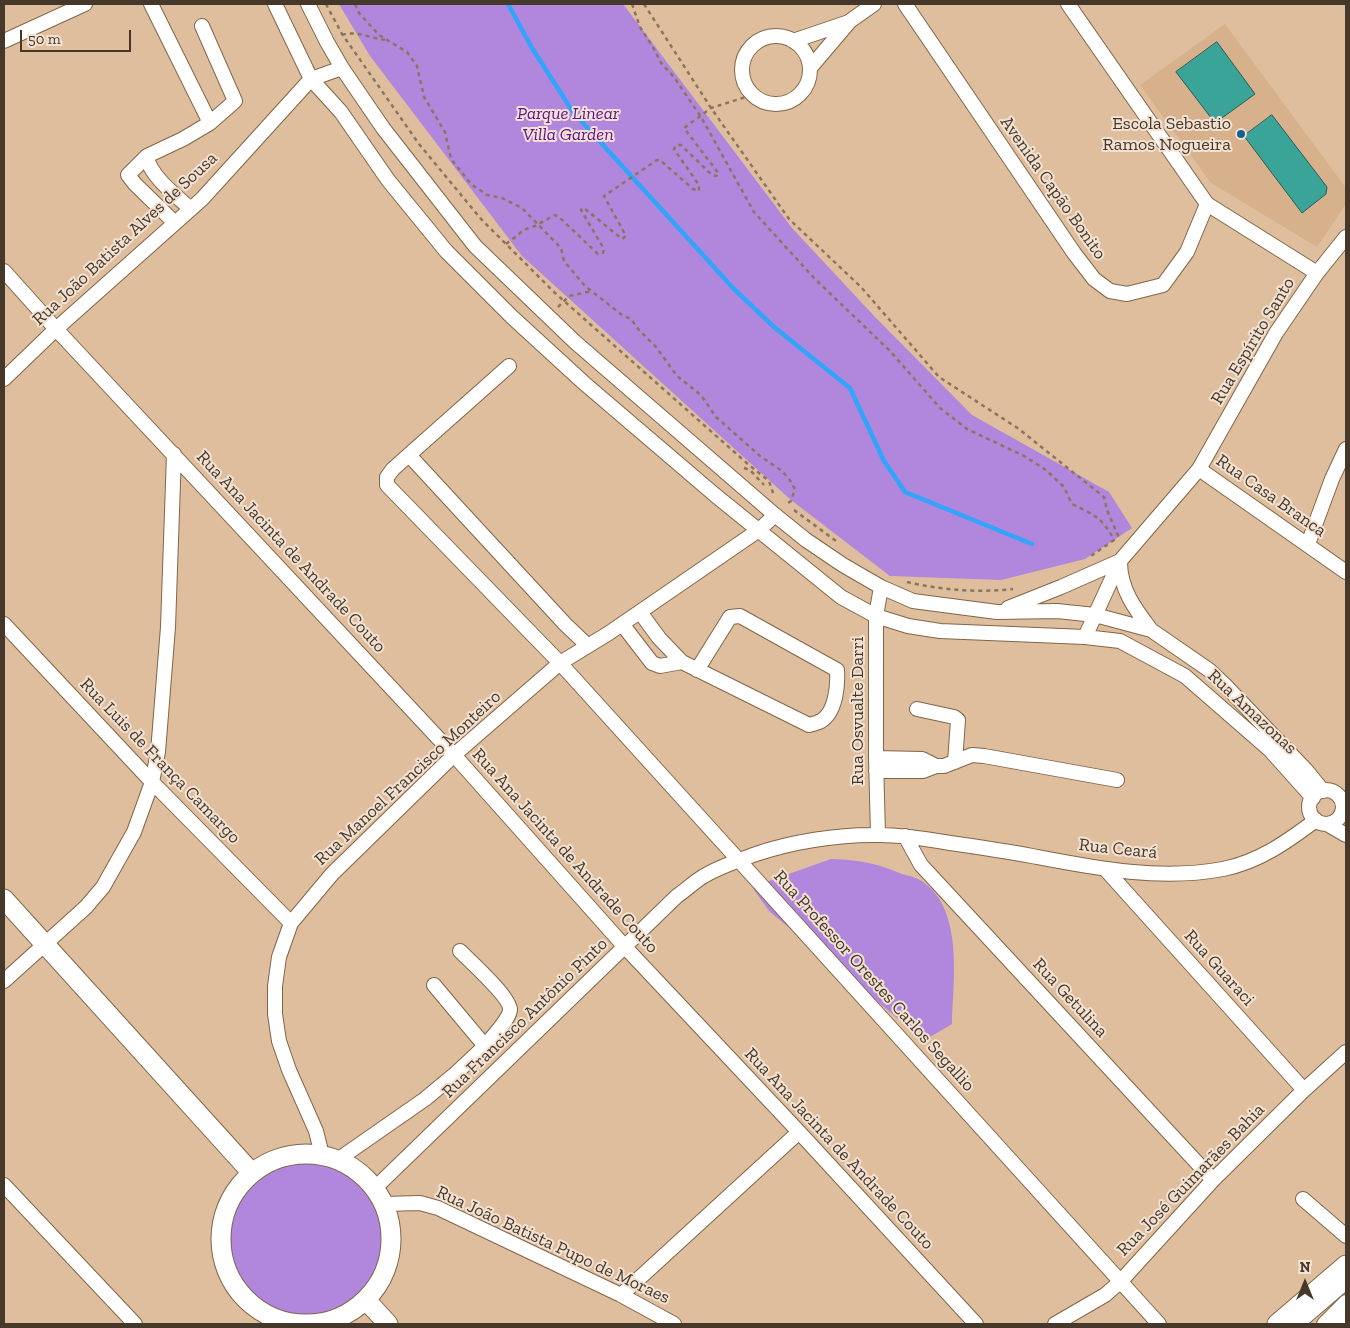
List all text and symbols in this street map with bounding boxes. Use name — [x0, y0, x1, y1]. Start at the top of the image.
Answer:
scale bar — [22, 20, 134, 52]
text: 50 m — [28, 30, 61, 48]
park label: Parque Linear Villa Garden — [517, 103, 619, 146]
street label: Avenida Capão Bonito — [995, 112, 1111, 264]
place label: Escola Sebastio Ramos Nogueira — [1103, 113, 1231, 156]
marker: Escola Sebastio Ramos Nogueira — [1235, 128, 1247, 140]
street label: Rua João Batista Alves de Sousa — [28, 148, 222, 330]
street label: Rua Espírito Santo — [1207, 274, 1299, 408]
street label: Rua Ana Jacinta de Andrade Couto — [192, 447, 390, 657]
street label: Rua Casa Branca — [1212, 450, 1330, 542]
street label: Rua Osvualte Darri — [847, 637, 869, 785]
street label: Rua Amazonas — [1203, 665, 1301, 759]
street label: Rua Luis de França Camargo — [75, 674, 245, 848]
street label: Rua Manoel Francisco Monteiro — [310, 686, 506, 870]
street label: Rua Ana Jacinta de Andrade Couto — [467, 744, 663, 958]
street label: Rua Ceará — [1078, 834, 1158, 864]
street label: Rua Professor Orestes Carlos Segallio — [769, 866, 979, 1096]
street label: Rua Guaraci — [1179, 926, 1259, 1010]
street label: Rua Francisco Antônio Pinto — [438, 933, 612, 1103]
street label: Rua Getulina — [1028, 954, 1112, 1042]
street label: Rua Ana Jacinta de Andrade Couto — [740, 1044, 938, 1254]
street label: Rua José Guimarães Bahia — [1113, 1099, 1269, 1261]
street label: Rua João Batista Pupo de Moraes — [433, 1181, 673, 1309]
north arrow — [1280, 1258, 1330, 1308]
text: N — [1300, 1259, 1310, 1276]

